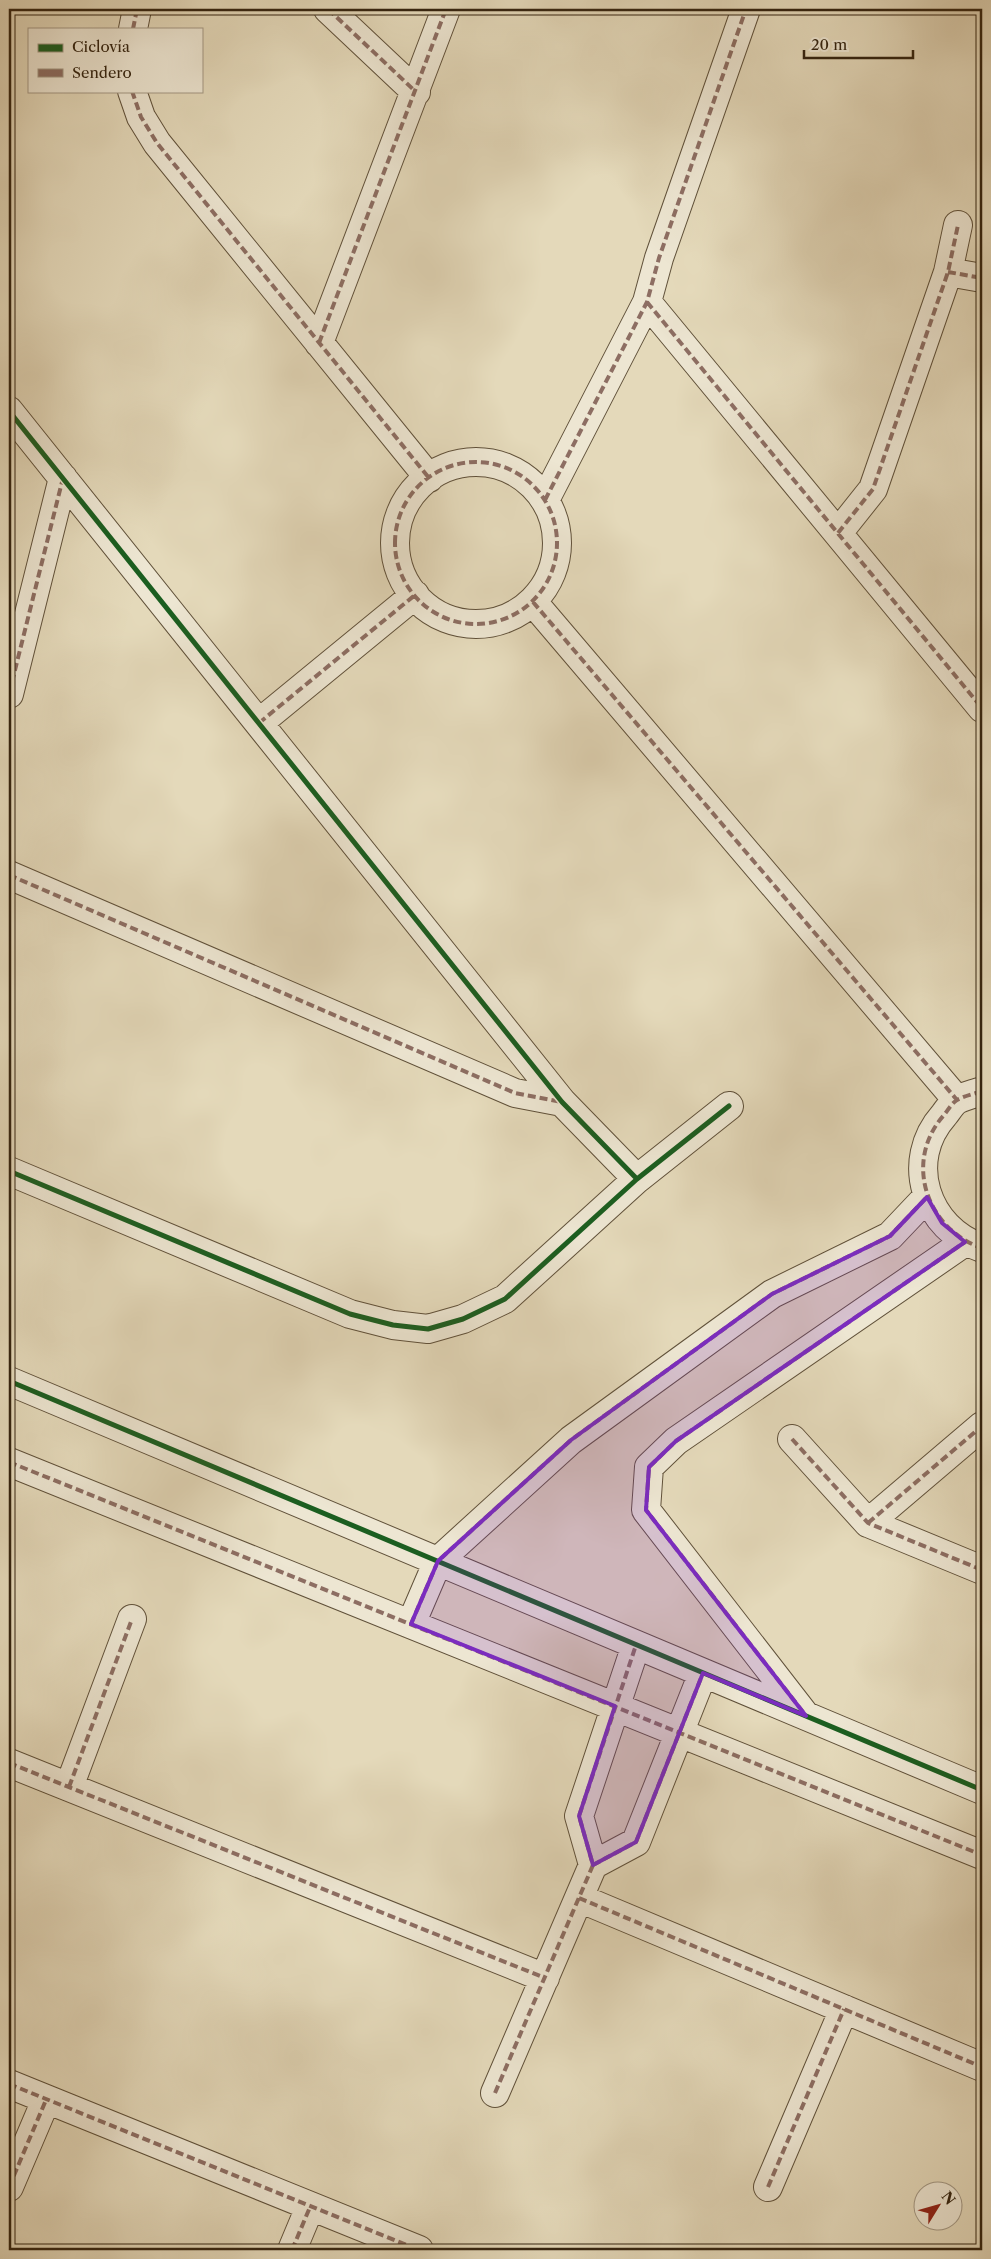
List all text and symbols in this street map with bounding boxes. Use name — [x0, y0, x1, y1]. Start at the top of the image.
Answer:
legend — [28, 28, 202, 92]
scale bar — [804, 28, 912, 60]
text: 20 m — [811, 35, 847, 54]
text: Ciclovía — [72, 37, 130, 56]
text: Sendero — [72, 63, 132, 82]
north arrow — [914, 2182, 964, 2232]
text: N — [938, 2188, 959, 2208]

